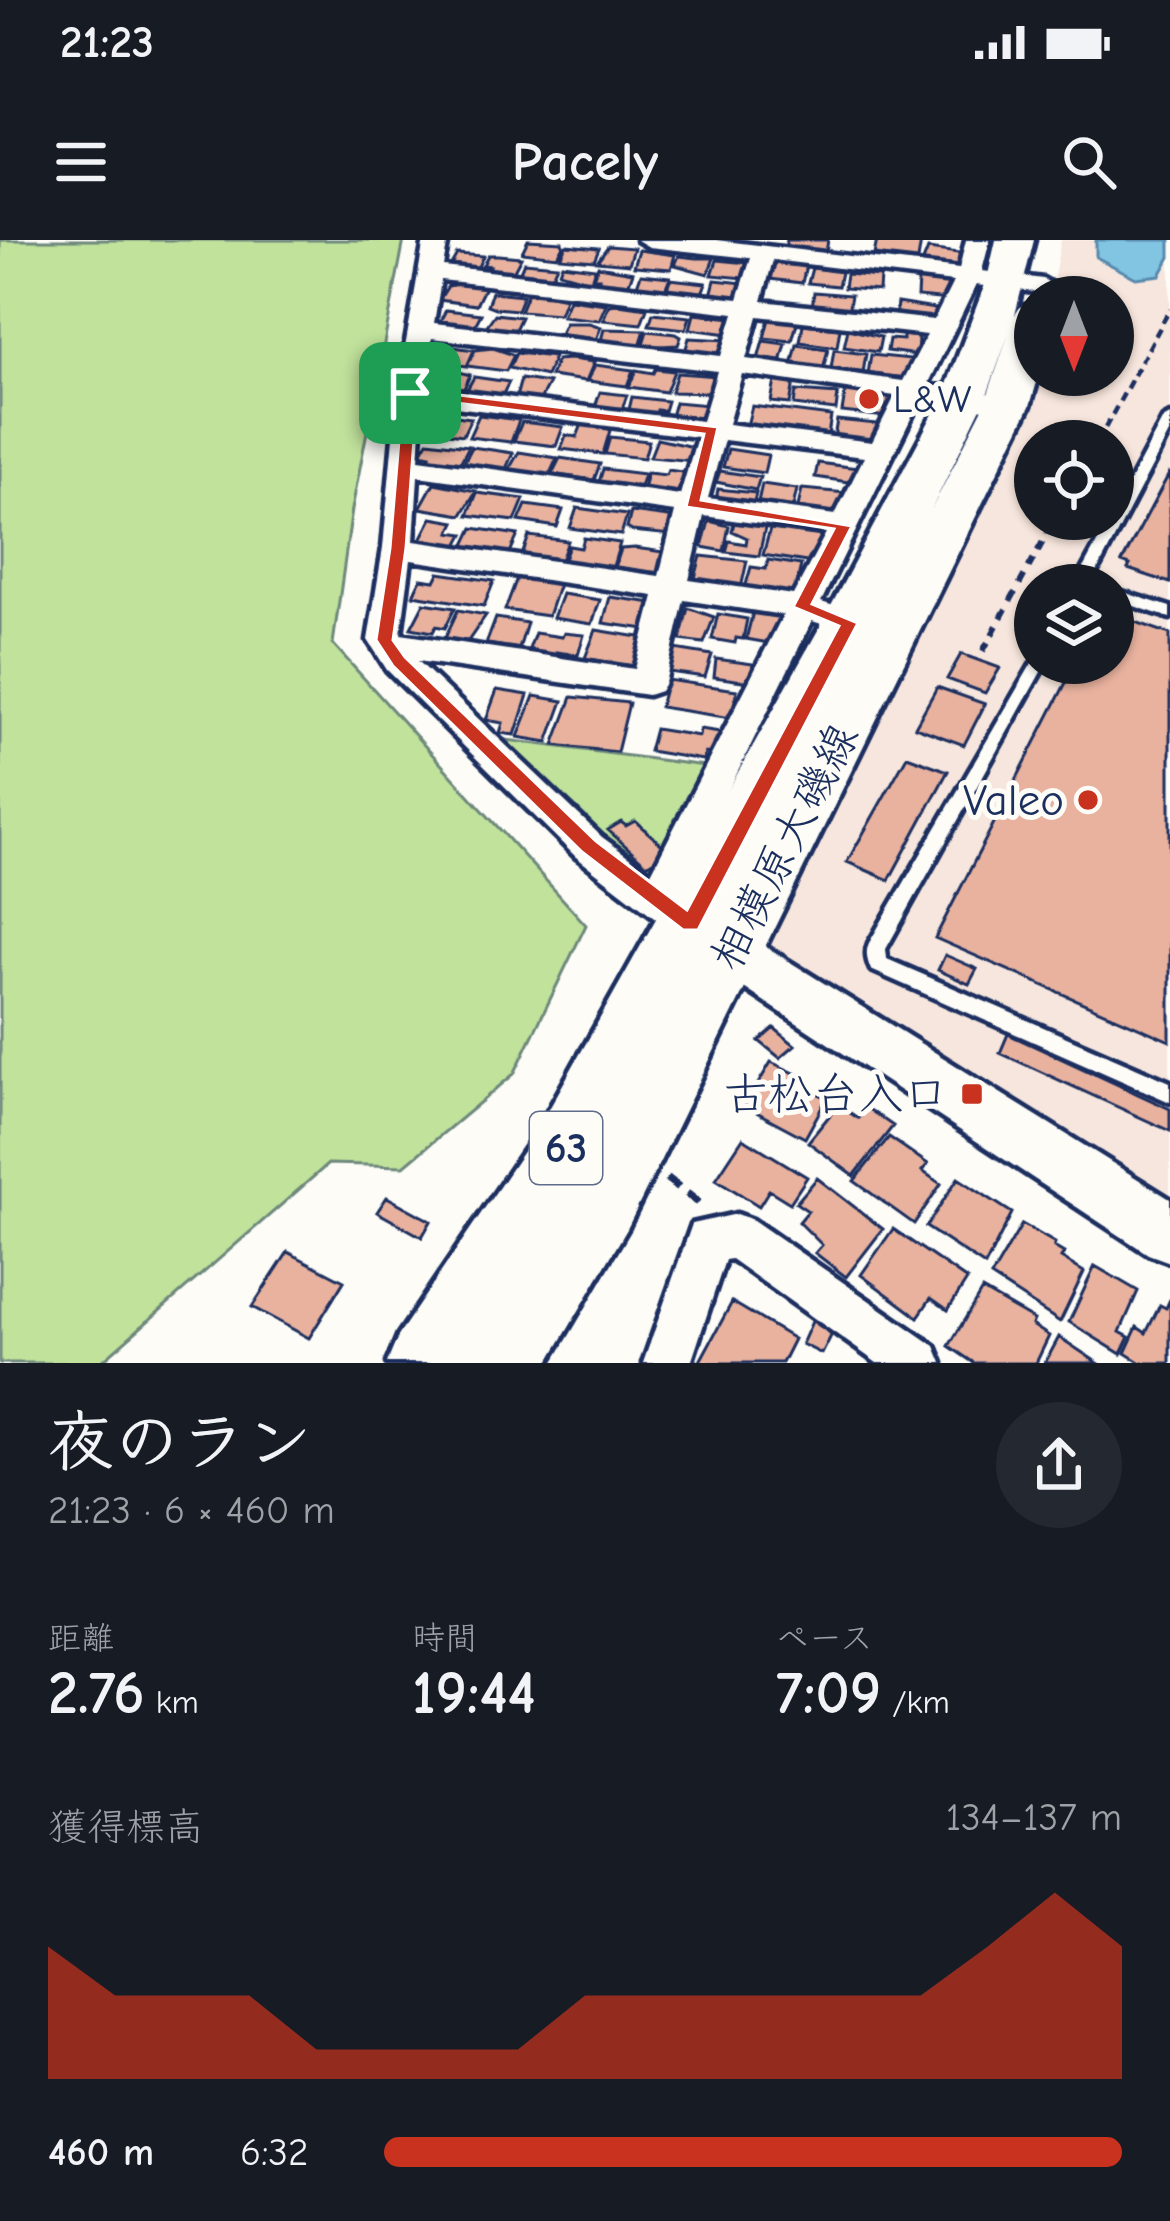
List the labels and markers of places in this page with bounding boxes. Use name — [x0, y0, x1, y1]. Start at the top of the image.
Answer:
pin — [359, 342, 461, 444]
place label: L&W — [893, 377, 972, 422]
marker: L&W — [856, 386, 882, 412]
place label: Valeo — [963, 774, 1064, 826]
marker: Valeo — [1075, 787, 1101, 813]
place label: 古松台入口 — [723, 1068, 948, 1120]
marker: 古松台入口 — [959, 1081, 985, 1107]

